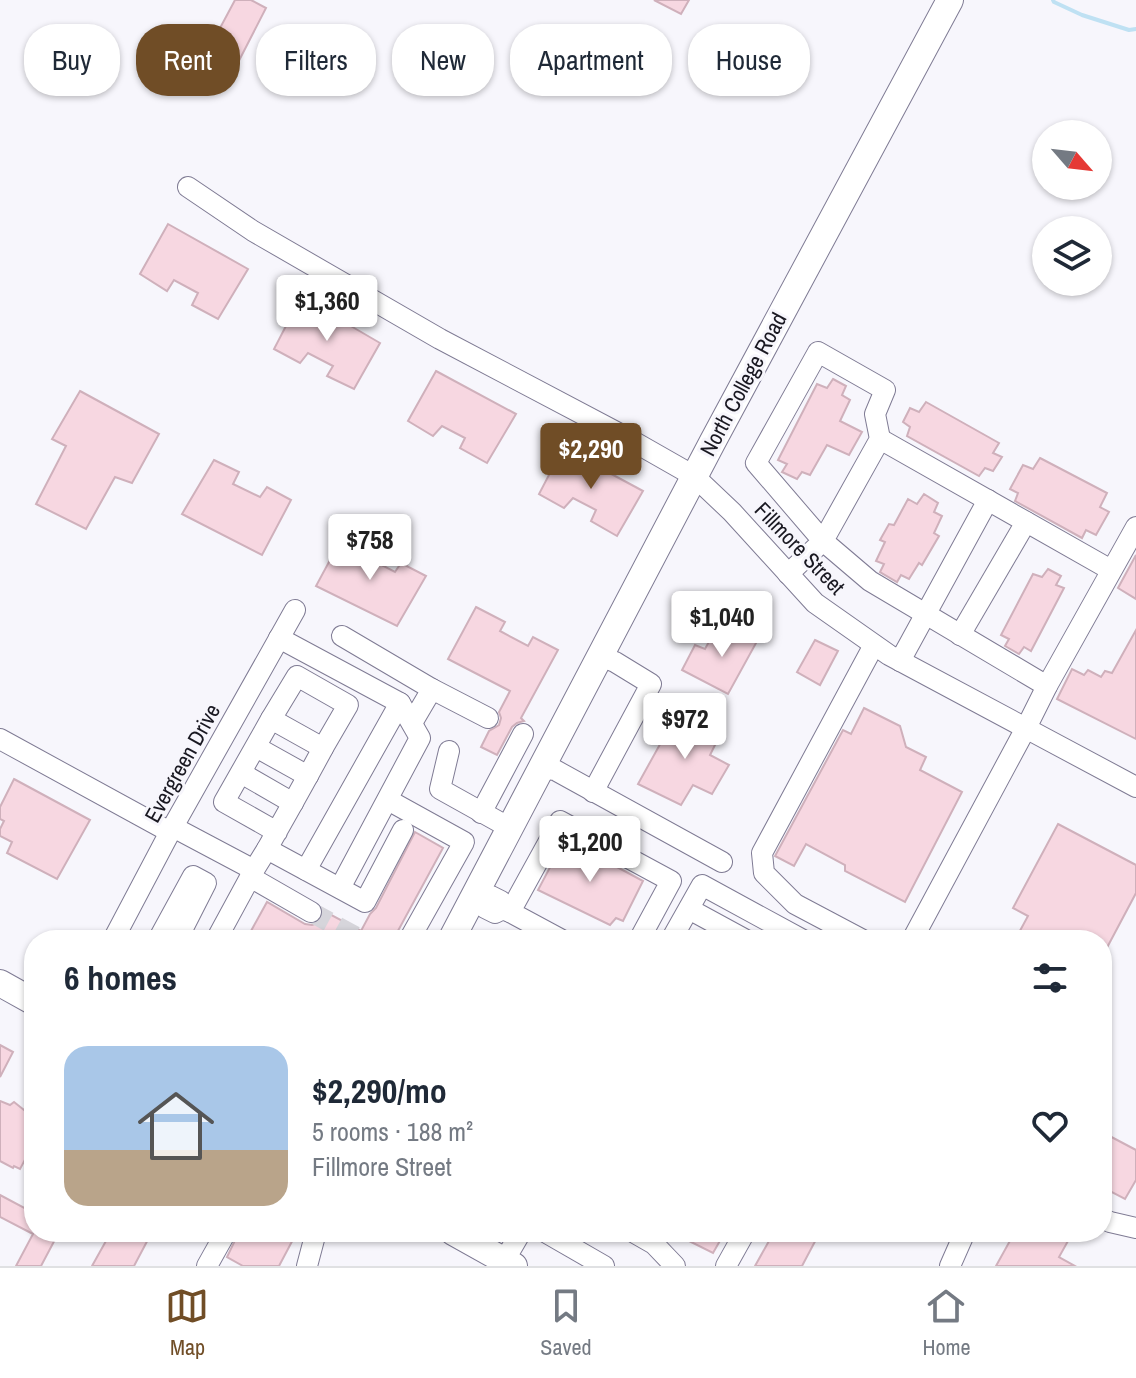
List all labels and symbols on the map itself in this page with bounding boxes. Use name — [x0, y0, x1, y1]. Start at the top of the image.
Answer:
north arrow — [1032, 120, 1112, 200]
pin: $1,360 — [262, 275, 392, 343]
street label: North College Road — [693, 307, 793, 461]
pin: $2,290 — [526, 423, 656, 491]
street label: Fillmore Street — [748, 495, 852, 601]
pin: $758 — [323, 514, 417, 582]
pin: $1,040 — [657, 591, 787, 659]
pin: $972 — [638, 693, 732, 761]
street label: Evergreen Drive — [137, 698, 227, 828]
pin: $1,200 — [525, 816, 655, 884]

